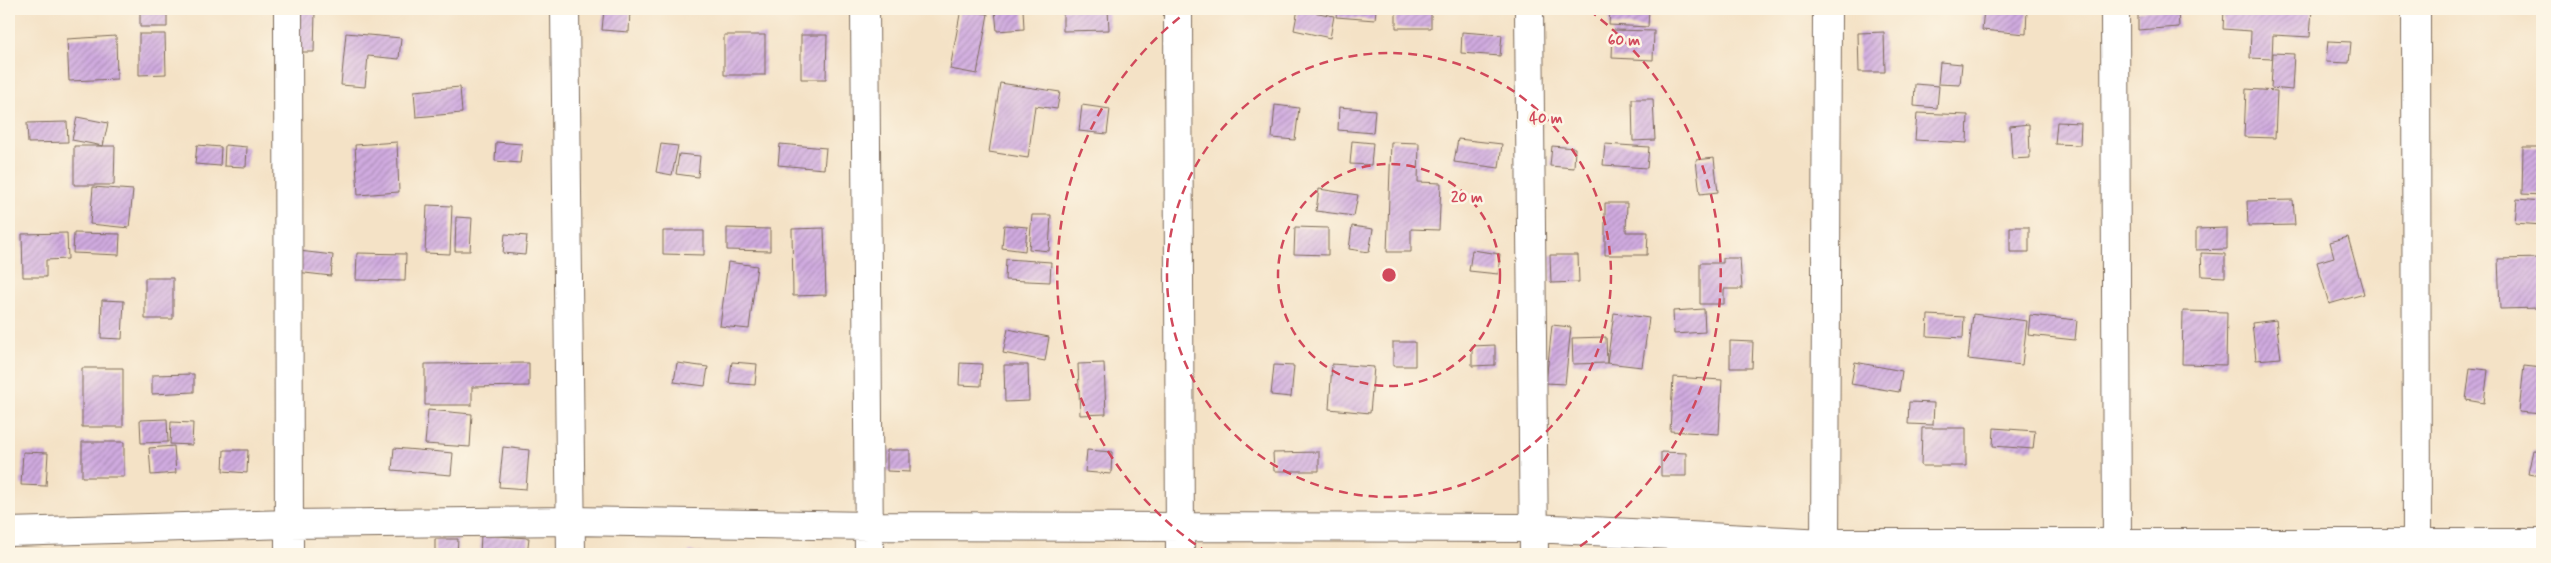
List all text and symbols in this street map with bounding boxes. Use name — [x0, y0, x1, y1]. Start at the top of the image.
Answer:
text: 60 m — [1608, 31, 1640, 51]
text: 40 m — [1529, 109, 1563, 129]
text: 20 m — [1451, 188, 1483, 208]
centre of rings — [1380, 266, 1398, 284]

